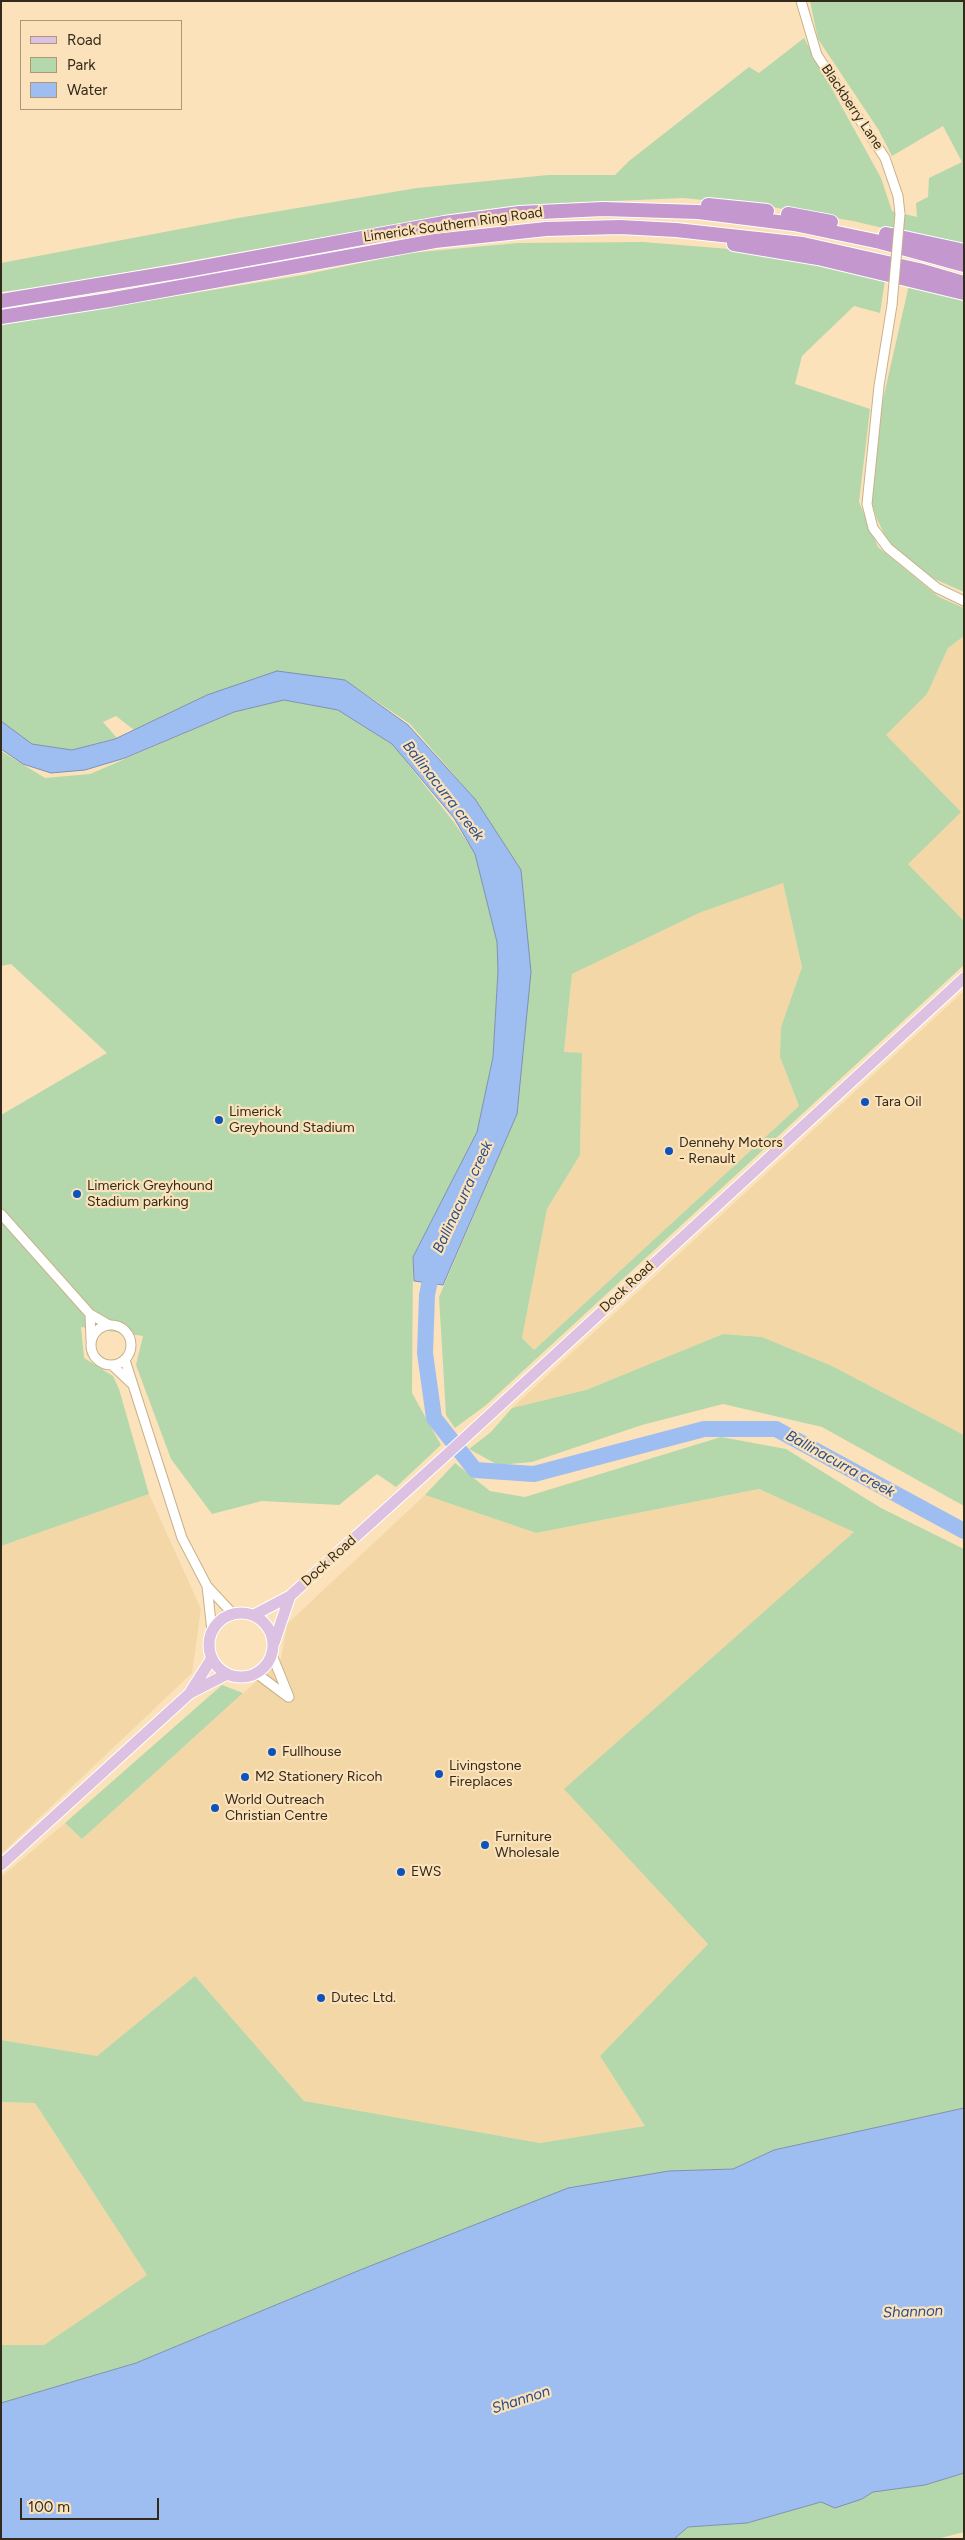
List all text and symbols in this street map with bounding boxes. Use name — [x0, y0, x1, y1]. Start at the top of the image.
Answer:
legend — [20, 20, 182, 110]
text: Road — [67, 31, 102, 49]
text: Park — [67, 56, 96, 74]
street label: Blackberry Lane — [817, 61, 887, 153]
text: Water — [67, 81, 107, 99]
street label: Limerick Southern Ring Road — [362, 204, 544, 246]
water label: Ballinacurra creek — [399, 738, 487, 844]
place label: Tara Oil — [875, 1094, 922, 1110]
marker: Tara Oil — [859, 1096, 871, 1108]
place label: Limerick Greyhound Stadium — [229, 1104, 355, 1136]
marker: Limerick Greyhound Stadium — [213, 1114, 225, 1126]
place label: Dennehy Motors - Renault — [679, 1135, 783, 1168]
water label: Ballinacurra creek — [429, 1138, 497, 1256]
marker: Dennehy Motors - Renault — [663, 1145, 675, 1157]
place label: Limerick Greyhound Stadium parking — [87, 1178, 213, 1210]
marker: Limerick Greyhound Stadium parking — [71, 1188, 83, 1200]
street label: Dock Road — [596, 1258, 658, 1316]
water label: Ballinacurra creek — [783, 1427, 897, 1501]
street label: Dock Road — [298, 1532, 360, 1590]
place label: Fullhouse — [282, 1744, 341, 1760]
marker: Fullhouse — [266, 1746, 278, 1758]
place label: Livingstone Fireplaces — [449, 1758, 521, 1790]
marker: Livingstone Fireplaces — [433, 1768, 445, 1780]
place label: M2 Stationery Ricoh — [255, 1769, 382, 1785]
marker: M2 Stationery Ricoh — [239, 1771, 251, 1783]
place label: World Outreach Christian Centre — [225, 1792, 328, 1824]
marker: World Outreach Christian Centre — [209, 1802, 221, 1814]
place label: Furniture Wholesale — [495, 1829, 559, 1861]
marker: Furniture Wholesale — [479, 1839, 491, 1851]
place label: EWS — [411, 1864, 441, 1880]
marker: EWS — [395, 1866, 407, 1878]
place label: Dutec Ltd. — [331, 1990, 396, 2006]
marker: Dutec Ltd. — [315, 1992, 327, 2004]
water label: Shannon — [883, 2302, 943, 2322]
water label: Shannon — [490, 2382, 552, 2418]
scale bar — [22, 2488, 161, 2520]
text: 100 m — [28, 2498, 70, 2516]

